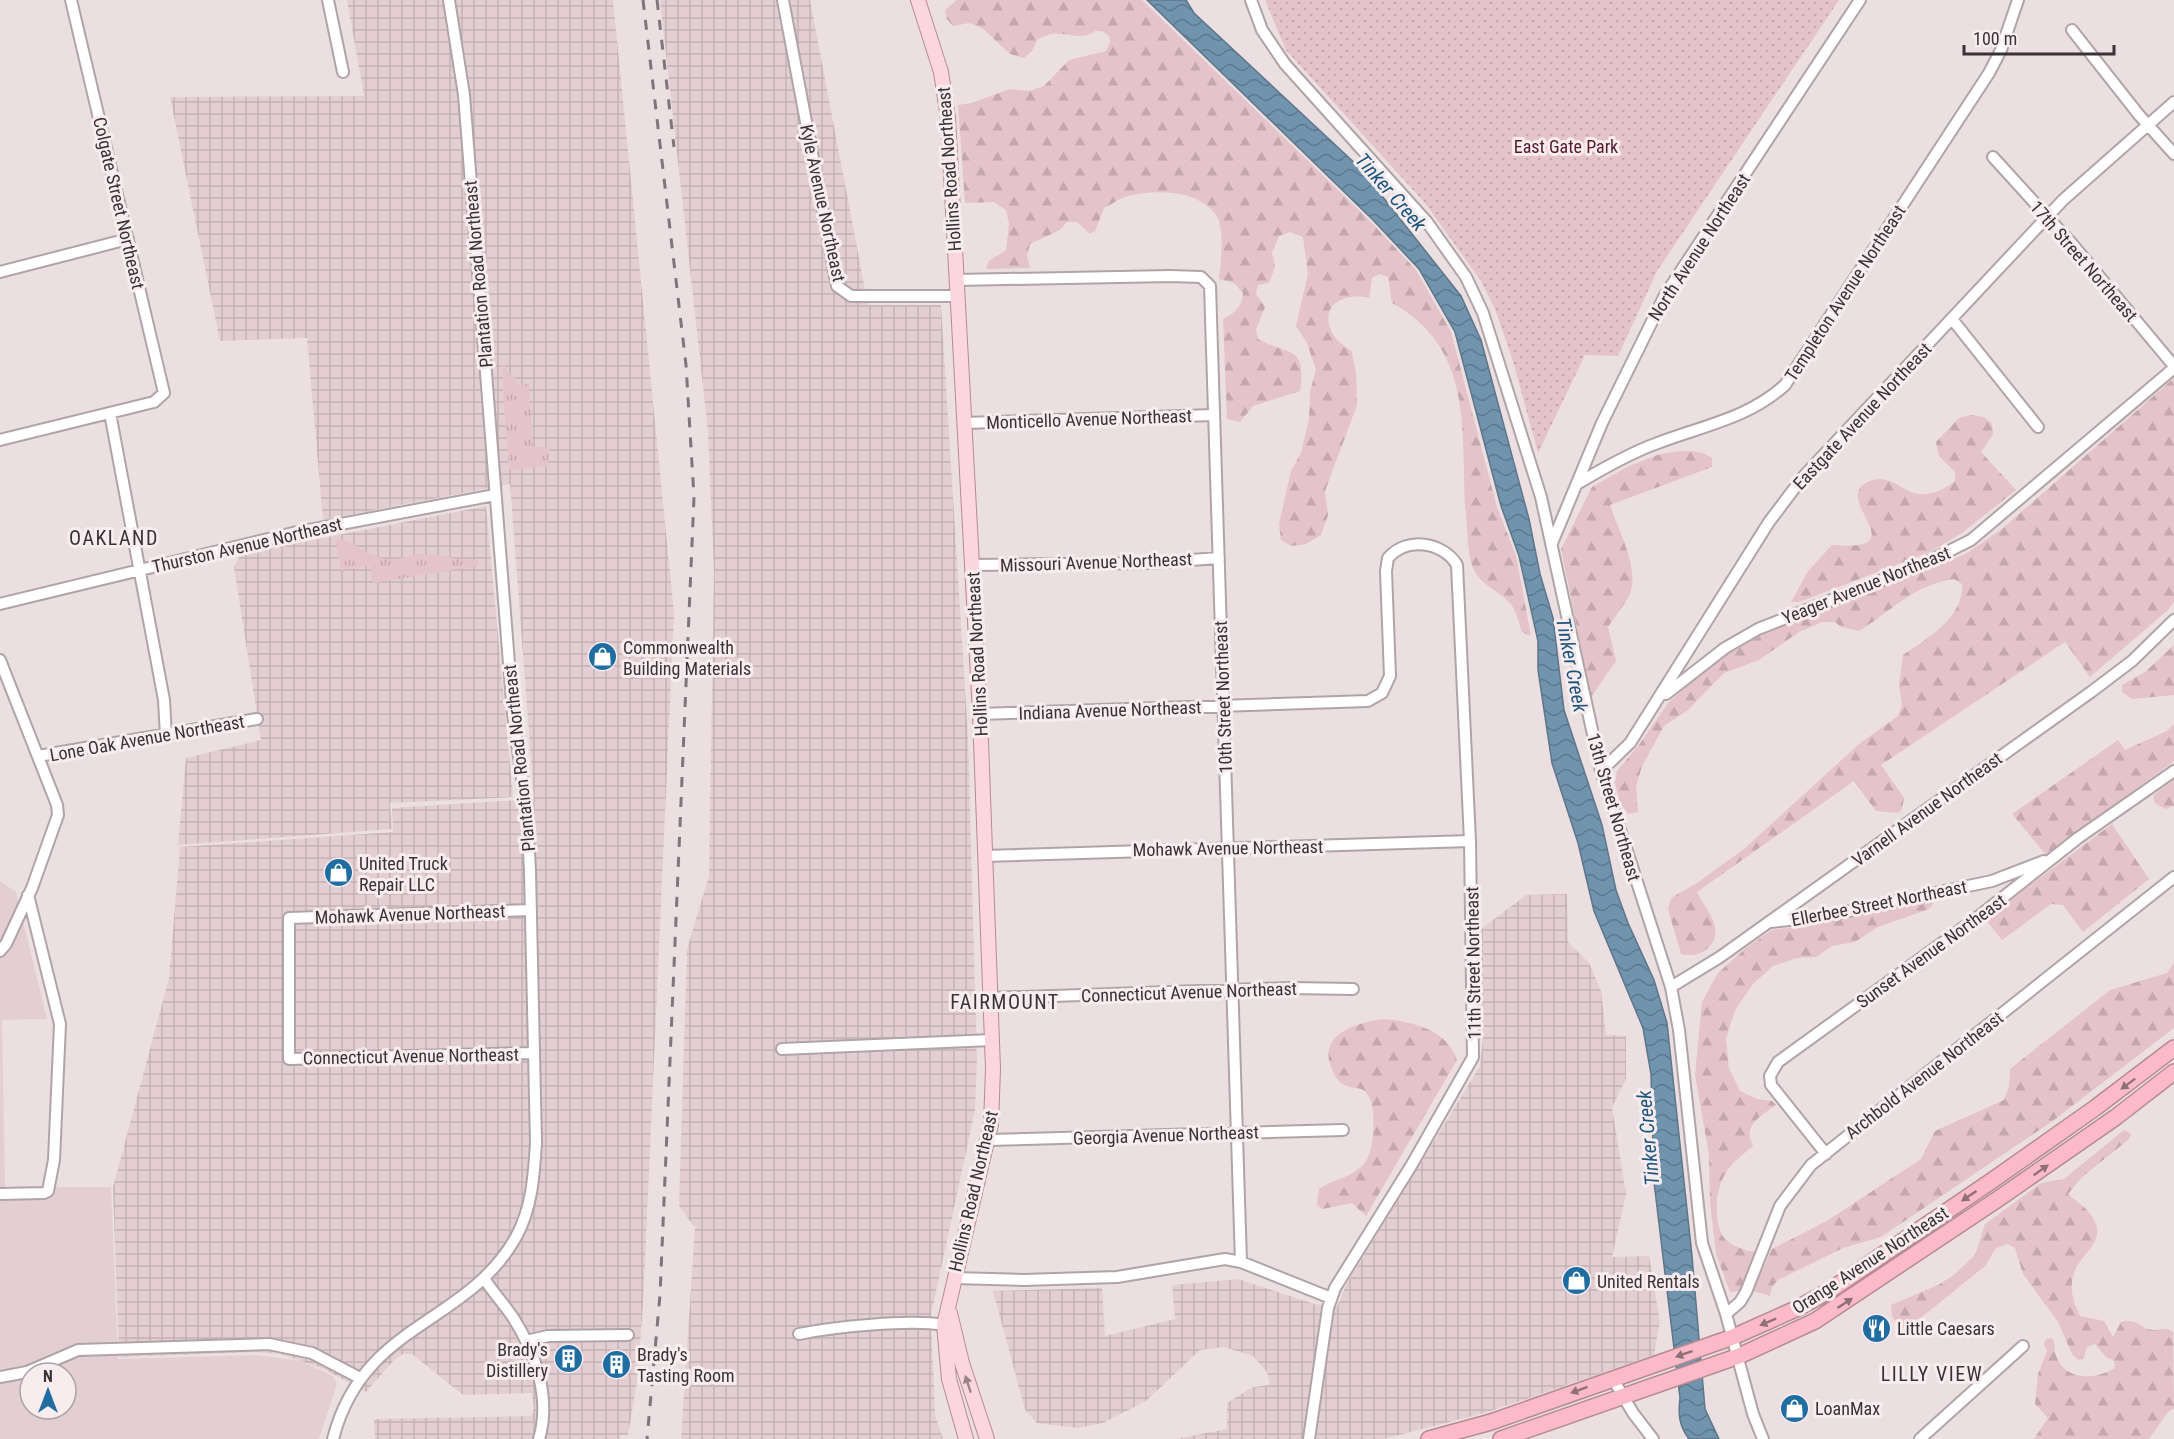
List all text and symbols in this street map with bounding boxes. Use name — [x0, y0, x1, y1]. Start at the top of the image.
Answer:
scale bar — [1964, 18, 2114, 56]
text: 100 m — [1973, 28, 2017, 49]
street label: Hollins Road Northeast — [933, 86, 965, 252]
street label: Colgate Street Northeast — [89, 115, 149, 291]
street label: Kyle Avenue Northeast — [796, 122, 850, 284]
park label: East Gate Park — [1514, 136, 1618, 157]
water label: Tinker Creek — [1351, 148, 1432, 237]
street label: North Avenue Northeast — [1644, 170, 1754, 324]
street label: Plantation Road Northeast — [459, 180, 497, 368]
street label: 17th Street Northeast — [2026, 196, 2142, 326]
street label: Templeton Avenue Northeast — [1780, 201, 1910, 385]
street label: Eastgate Avenue Northeast — [1788, 338, 1936, 494]
street label: Monticello Avenue Northeast — [986, 405, 1192, 433]
street label: Thurston Avenue Northeast — [150, 513, 344, 577]
district label: OAKLAND — [69, 526, 159, 550]
street label: Yeager Avenue Northeast — [1779, 542, 1953, 628]
street label: Missouri Avenue Northeast — [1000, 548, 1192, 576]
street label: Hollins Road Northeast — [962, 571, 992, 737]
water label: Tinker Creek — [1551, 616, 1593, 715]
street label: 10th Street Northeast — [1210, 620, 1236, 774]
place label: Commonwealth Building Materials — [623, 637, 751, 679]
shop icon: Commonwealth Building Materials — [586, 641, 618, 673]
street label: Plantation Road Northeast — [499, 664, 539, 852]
street label: Indiana Avenue Northeast — [1018, 696, 1202, 724]
street label: Lone Oak Avenue Northeast — [48, 711, 246, 765]
street label: 13th Street Northeast — [1583, 731, 1645, 883]
street label: Varnell Avenue Northeast — [1848, 748, 2006, 870]
street label: Mohawk Avenue Northeast — [1133, 836, 1323, 860]
place label: United Truck Repair LLC — [359, 853, 448, 895]
shop icon: United Truck Repair LLC — [322, 857, 354, 889]
street label: Ellerbee Street Northeast — [1790, 876, 1968, 930]
street label: 11th Street Northeast — [1461, 886, 1485, 1040]
street label: Sunset Avenue Northeast — [1852, 890, 2010, 1012]
street label: Mohawk Avenue Northeast — [314, 900, 506, 928]
street label: Connecticut Avenue Northeast — [1081, 978, 1297, 1006]
district label: FAIRMOUNT — [950, 990, 1060, 1014]
street label: Archbold Avenue Northeast — [1841, 1007, 2007, 1143]
street label: Connecticut Avenue Northeast — [303, 1044, 519, 1068]
one-way arrow — [2120, 1077, 2135, 1089]
water label: Tinker Creek — [1632, 1088, 1664, 1187]
street label: Hollins Road Northeast — [944, 1108, 1002, 1274]
street label: Georgia Avenue Northeast — [1073, 1121, 1259, 1149]
one-way arrow — [2032, 1164, 2048, 1176]
one-way arrow — [1961, 1190, 1977, 1202]
street label: Orange Avenue Northeast — [1788, 1202, 1952, 1318]
shop icon: United Rentals — [1560, 1265, 1592, 1297]
place label: United Rentals — [1597, 1271, 1700, 1292]
one-way arrow — [1837, 1298, 1853, 1309]
restaurant icon: Little Caesars — [1860, 1312, 1892, 1344]
one-way arrow — [1759, 1317, 1777, 1327]
place label: Little Caesars — [1897, 1318, 1995, 1339]
place label: Brady's Distillery — [486, 1339, 548, 1381]
building icon: Brady's Distillery — [553, 1343, 585, 1375]
place label: Brady's Tasting Room — [637, 1344, 735, 1386]
building icon: Brady's Tasting Room — [600, 1348, 632, 1380]
one-way arrow — [1675, 1349, 1693, 1359]
north arrow — [18, 1361, 78, 1421]
district label: LILLY VIEW — [1881, 1362, 1983, 1386]
text: N — [43, 1367, 53, 1386]
one-way arrow — [963, 1375, 972, 1393]
one-way arrow — [1570, 1386, 1588, 1396]
shop icon: LoanMax — [1778, 1392, 1810, 1424]
place label: LoanMax — [1815, 1398, 1880, 1419]

